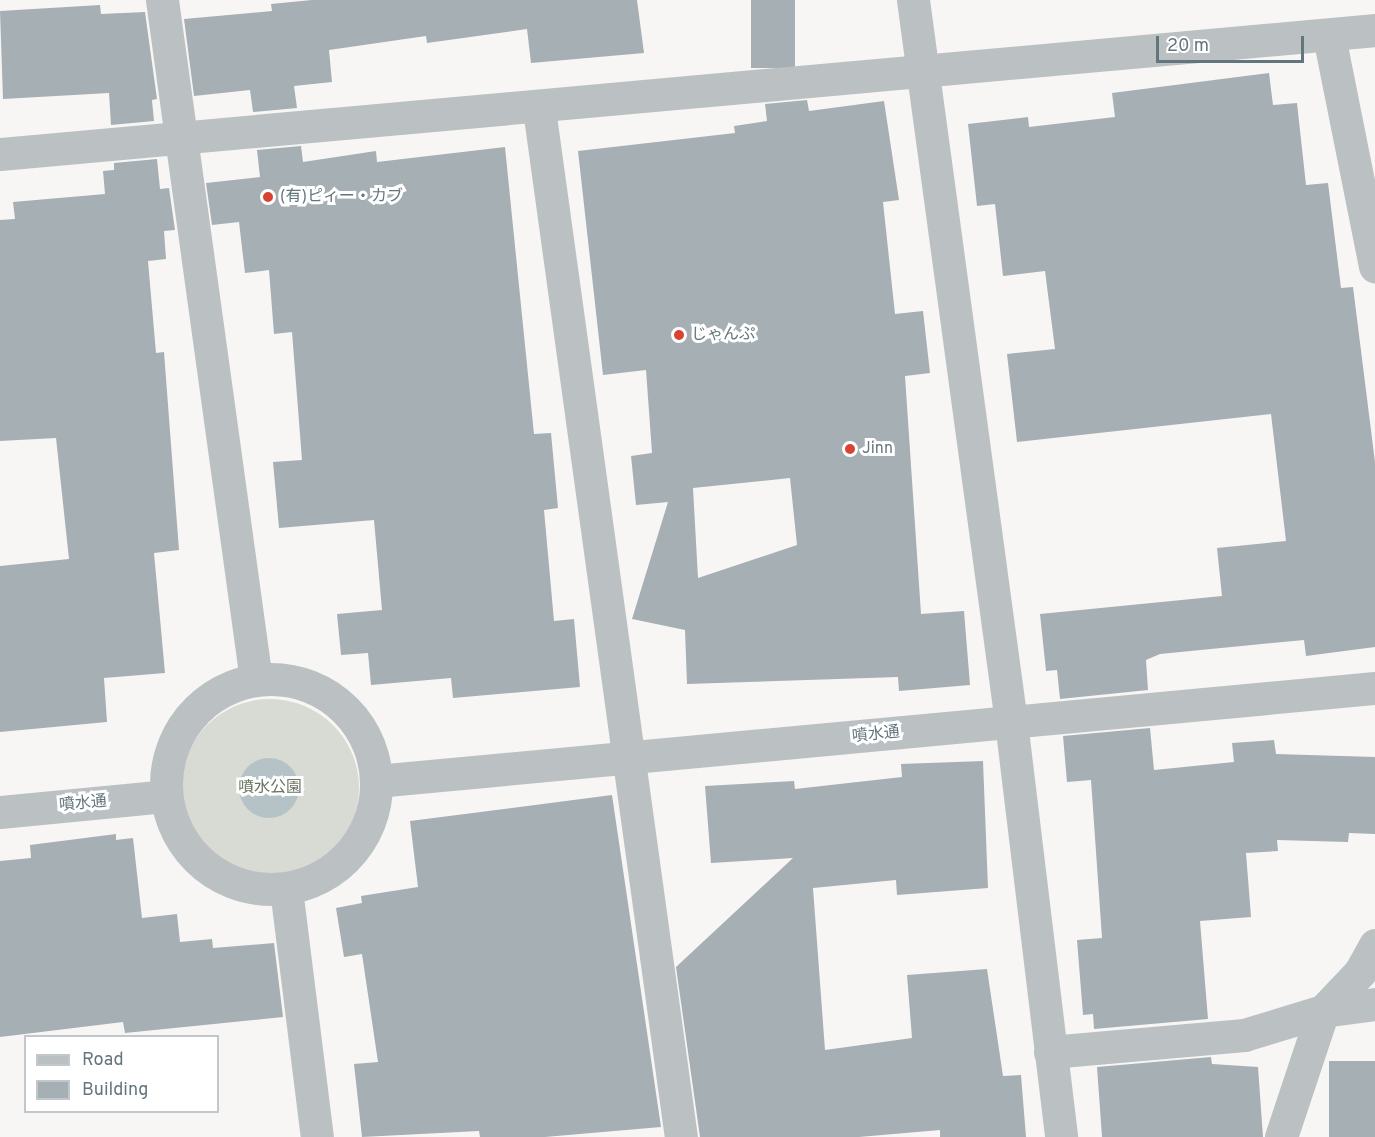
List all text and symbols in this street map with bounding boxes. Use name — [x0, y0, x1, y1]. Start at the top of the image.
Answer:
scale bar — [1159, 24, 1308, 62]
text: 20 m — [1167, 35, 1209, 58]
place label: (有)ピィー・カブ — [280, 187, 403, 207]
marker: (有)ピィー・カブ — [261, 190, 275, 204]
place label: じゃんぷ — [691, 325, 755, 345]
marker: じゃんぷ — [672, 328, 686, 342]
place label: Jinn — [862, 439, 893, 459]
marker: Jinn — [843, 442, 857, 456]
street label: 噴水通 — [851, 723, 901, 747]
park label: 噴水公園 — [238, 778, 302, 798]
street label: 噴水通 — [58, 792, 108, 816]
legend — [24, 1035, 219, 1113]
text: Road — [82, 1049, 124, 1072]
text: Building — [82, 1079, 148, 1102]

